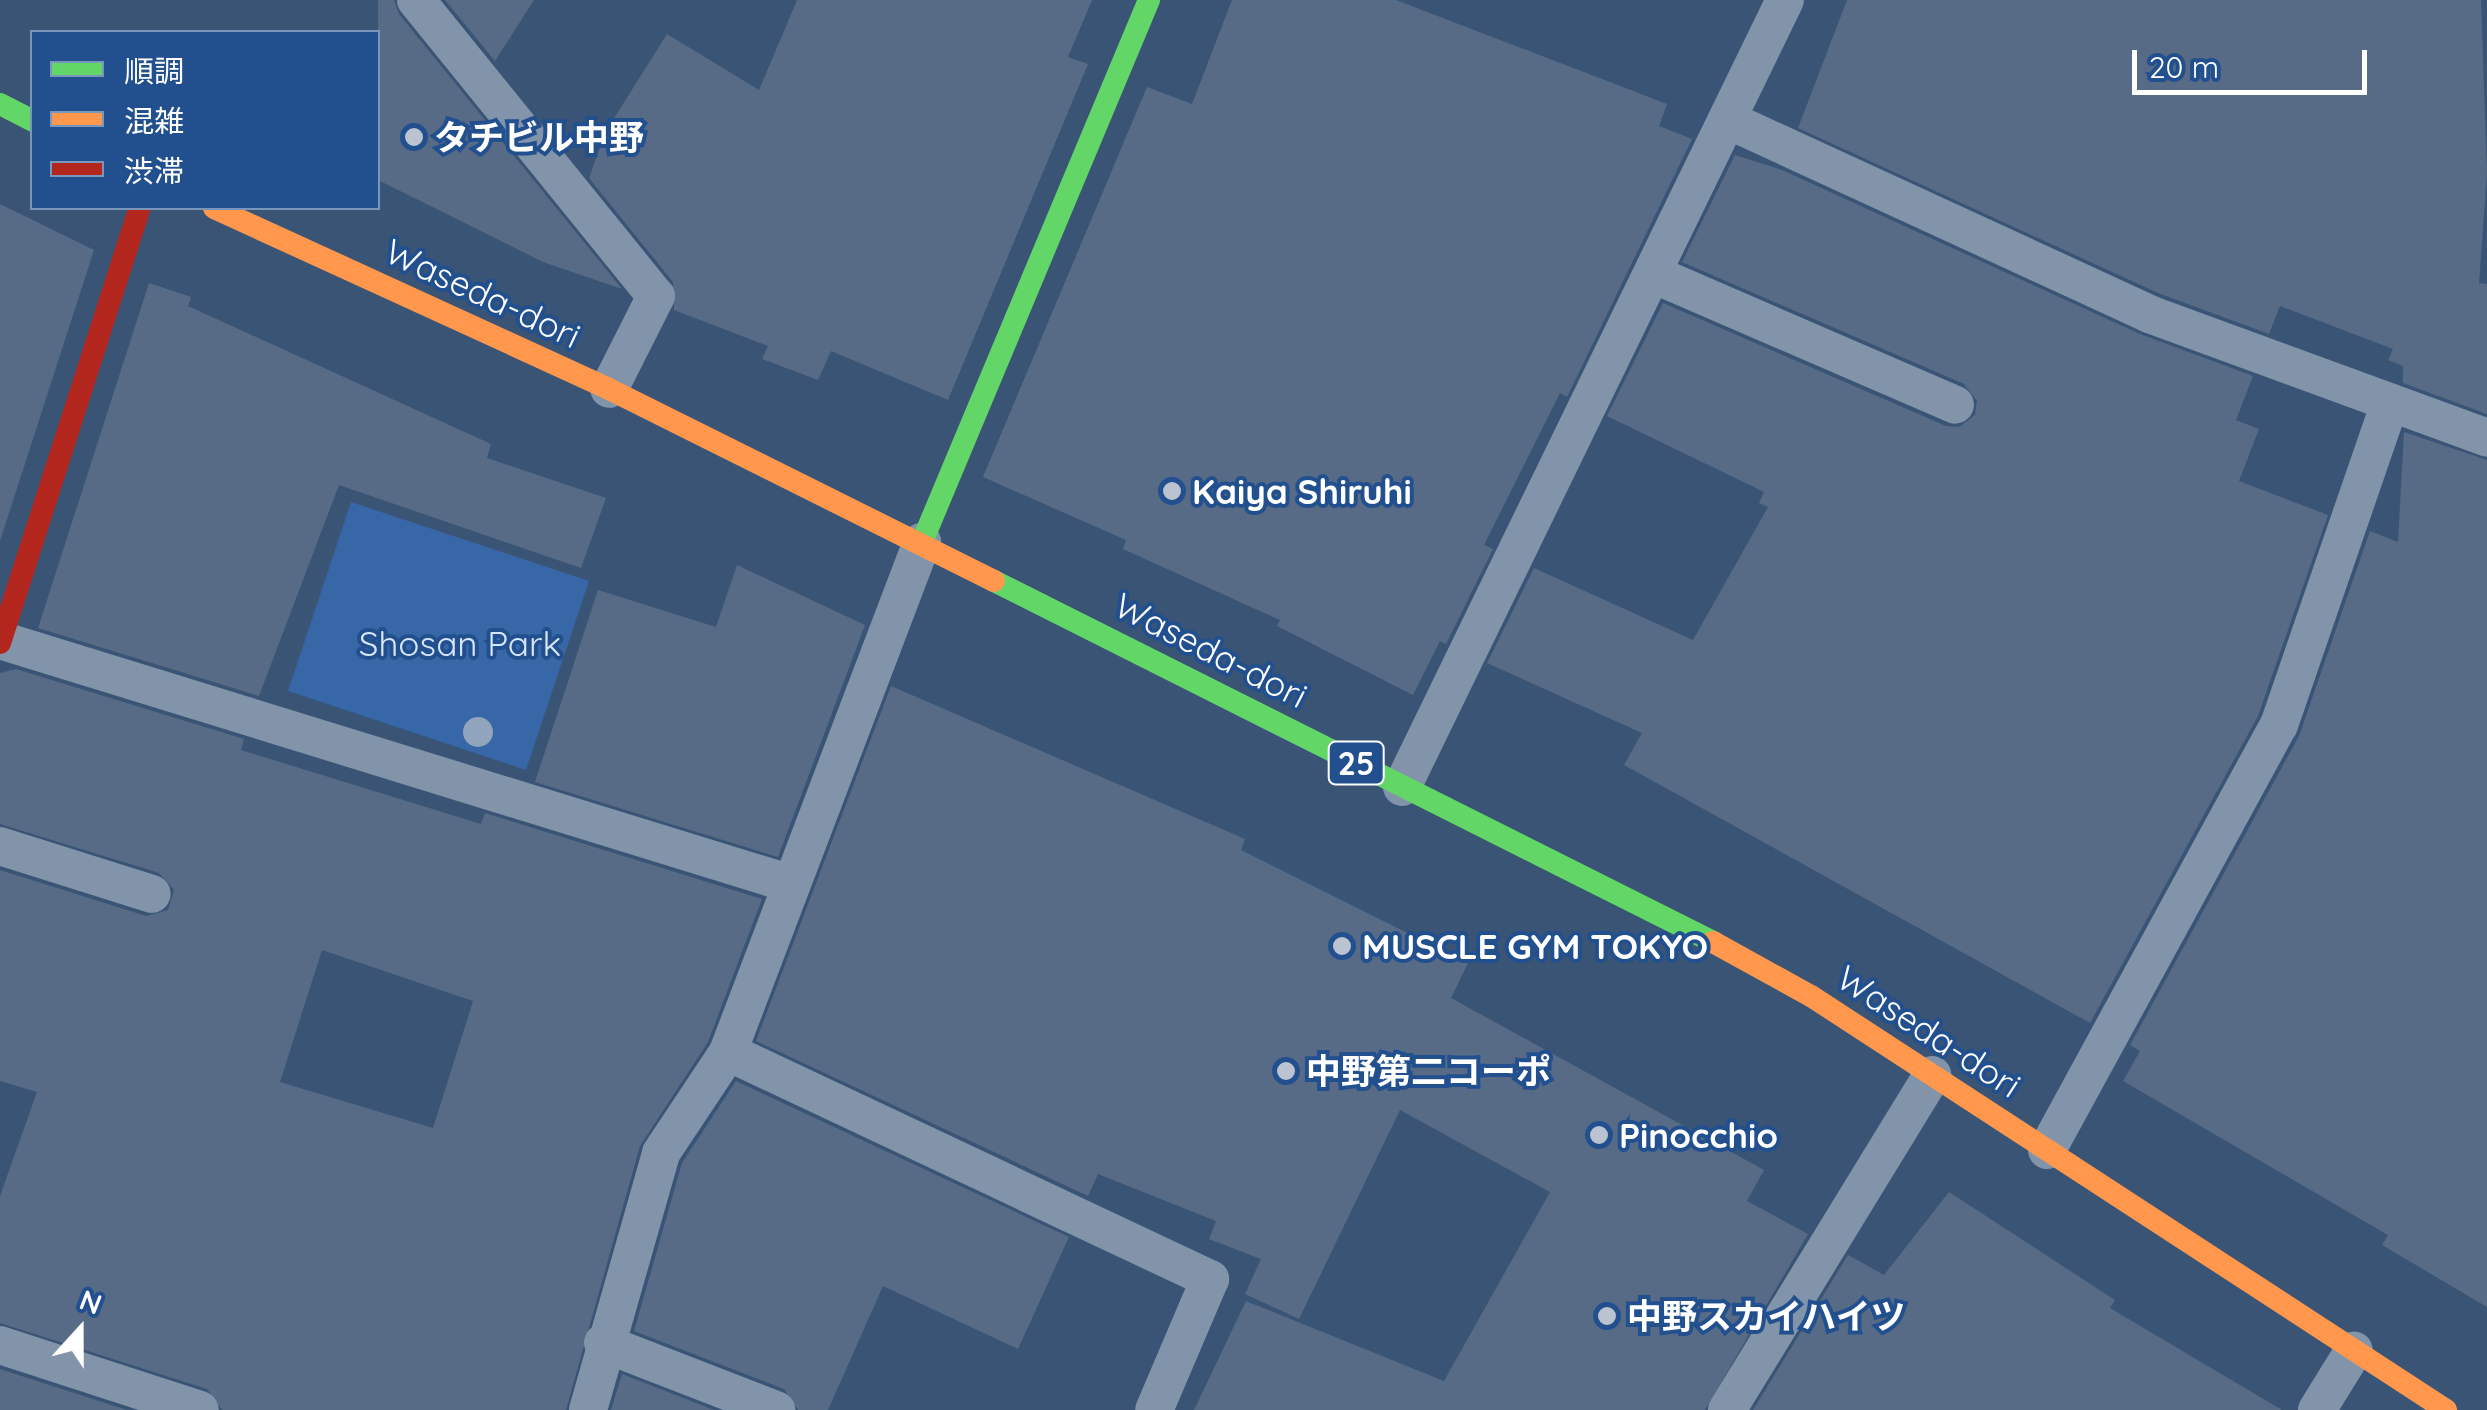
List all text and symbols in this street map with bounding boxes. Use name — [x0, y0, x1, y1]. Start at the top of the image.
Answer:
legend — [30, 30, 380, 210]
scale bar — [2137, 30, 2372, 92]
text: 20 m — [2149, 48, 2219, 86]
text: 順調 — [124, 52, 184, 90]
text: 混雑 — [124, 102, 184, 140]
place label: タチビル中野 — [434, 116, 644, 158]
marker: タチビル中野 — [403, 126, 425, 148]
text: 渋滞 — [124, 152, 184, 190]
street label: Waseda-dori — [379, 230, 587, 356]
place label: Kaiya Shiruhi — [1192, 470, 1412, 512]
marker: Kaiya Shiruhi — [1161, 480, 1183, 502]
street label: Waseda-dori — [1108, 584, 1314, 716]
park label: Shosan Park — [359, 622, 561, 664]
road number: 25 — [1326, 736, 1386, 790]
place label: MUSCLE GYM TOKYO — [1362, 925, 1708, 967]
marker: MUSCLE GYM TOKYO — [1331, 935, 1353, 957]
street label: Waseda-dori — [1829, 956, 2029, 1106]
place label: 中野第二コーポ — [1306, 1050, 1551, 1092]
marker: 中野第二コーポ — [1275, 1060, 1297, 1082]
place label: Pinocchio — [1619, 1114, 1778, 1156]
marker: Pinocchio — [1588, 1124, 1610, 1146]
north arrow — [30, 1280, 130, 1380]
text: N — [75, 1281, 107, 1322]
place label: 中野スカイハイツ — [1627, 1295, 1907, 1337]
marker: 中野スカイハイツ — [1596, 1305, 1618, 1327]

